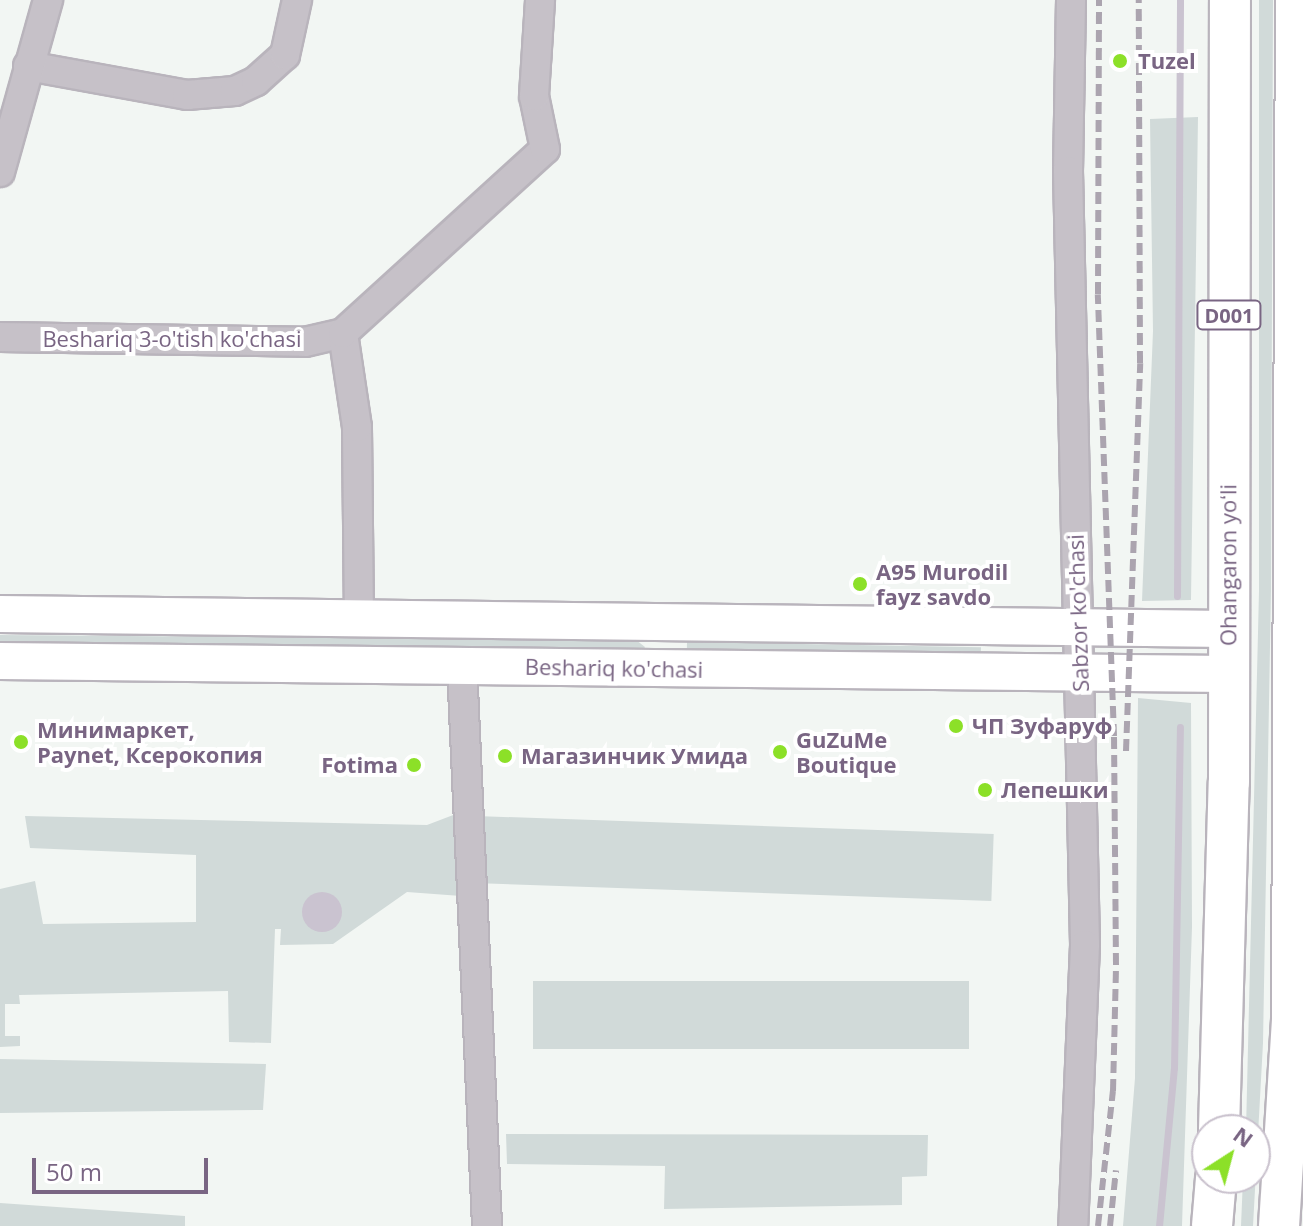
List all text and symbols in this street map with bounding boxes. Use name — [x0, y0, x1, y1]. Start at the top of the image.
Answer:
place label: Tuzel — [1138, 48, 1196, 74]
marker: Tuzel — [1109, 50, 1131, 72]
road number: D001 — [1195, 299, 1263, 331]
street label: Beshariq 3-o'tish ko'chasi — [42, 326, 302, 352]
street label: Ohangaron yoʻli — [1215, 484, 1241, 646]
street label: Sabzor ko'chasi — [1062, 534, 1094, 692]
place label: A95 Murodil fayz savdo — [876, 558, 1008, 610]
marker: A95 Murodil fayz savdo — [851, 575, 869, 593]
street label: Beshariq ko'chasi — [525, 653, 703, 683]
place label: ЧП Зуфаруф — [972, 713, 1112, 739]
place label: Минимаркет, Paynet, Ксерокопия — [37, 716, 263, 768]
marker: ЧП Зуфаруф — [947, 717, 965, 735]
place label: GuZuMe Boutique — [796, 726, 897, 778]
marker: Минимаркет, Paynet, Ксерокопия — [12, 733, 30, 751]
place label: Магазинчик Умида — [521, 743, 748, 769]
marker: GuZuMe Boutique — [771, 743, 789, 761]
marker: Магазинчик Умида — [496, 747, 514, 765]
place label: Fotima — [321, 752, 398, 778]
marker: Fotima — [405, 756, 423, 774]
place label: Лепешки — [1001, 777, 1109, 803]
marker: Лепешки — [976, 781, 994, 799]
north arrow — [1191, 1114, 1271, 1194]
text: N — [1228, 1119, 1260, 1154]
scale bar — [36, 1142, 212, 1192]
text: 50 m — [46, 1155, 102, 1188]

